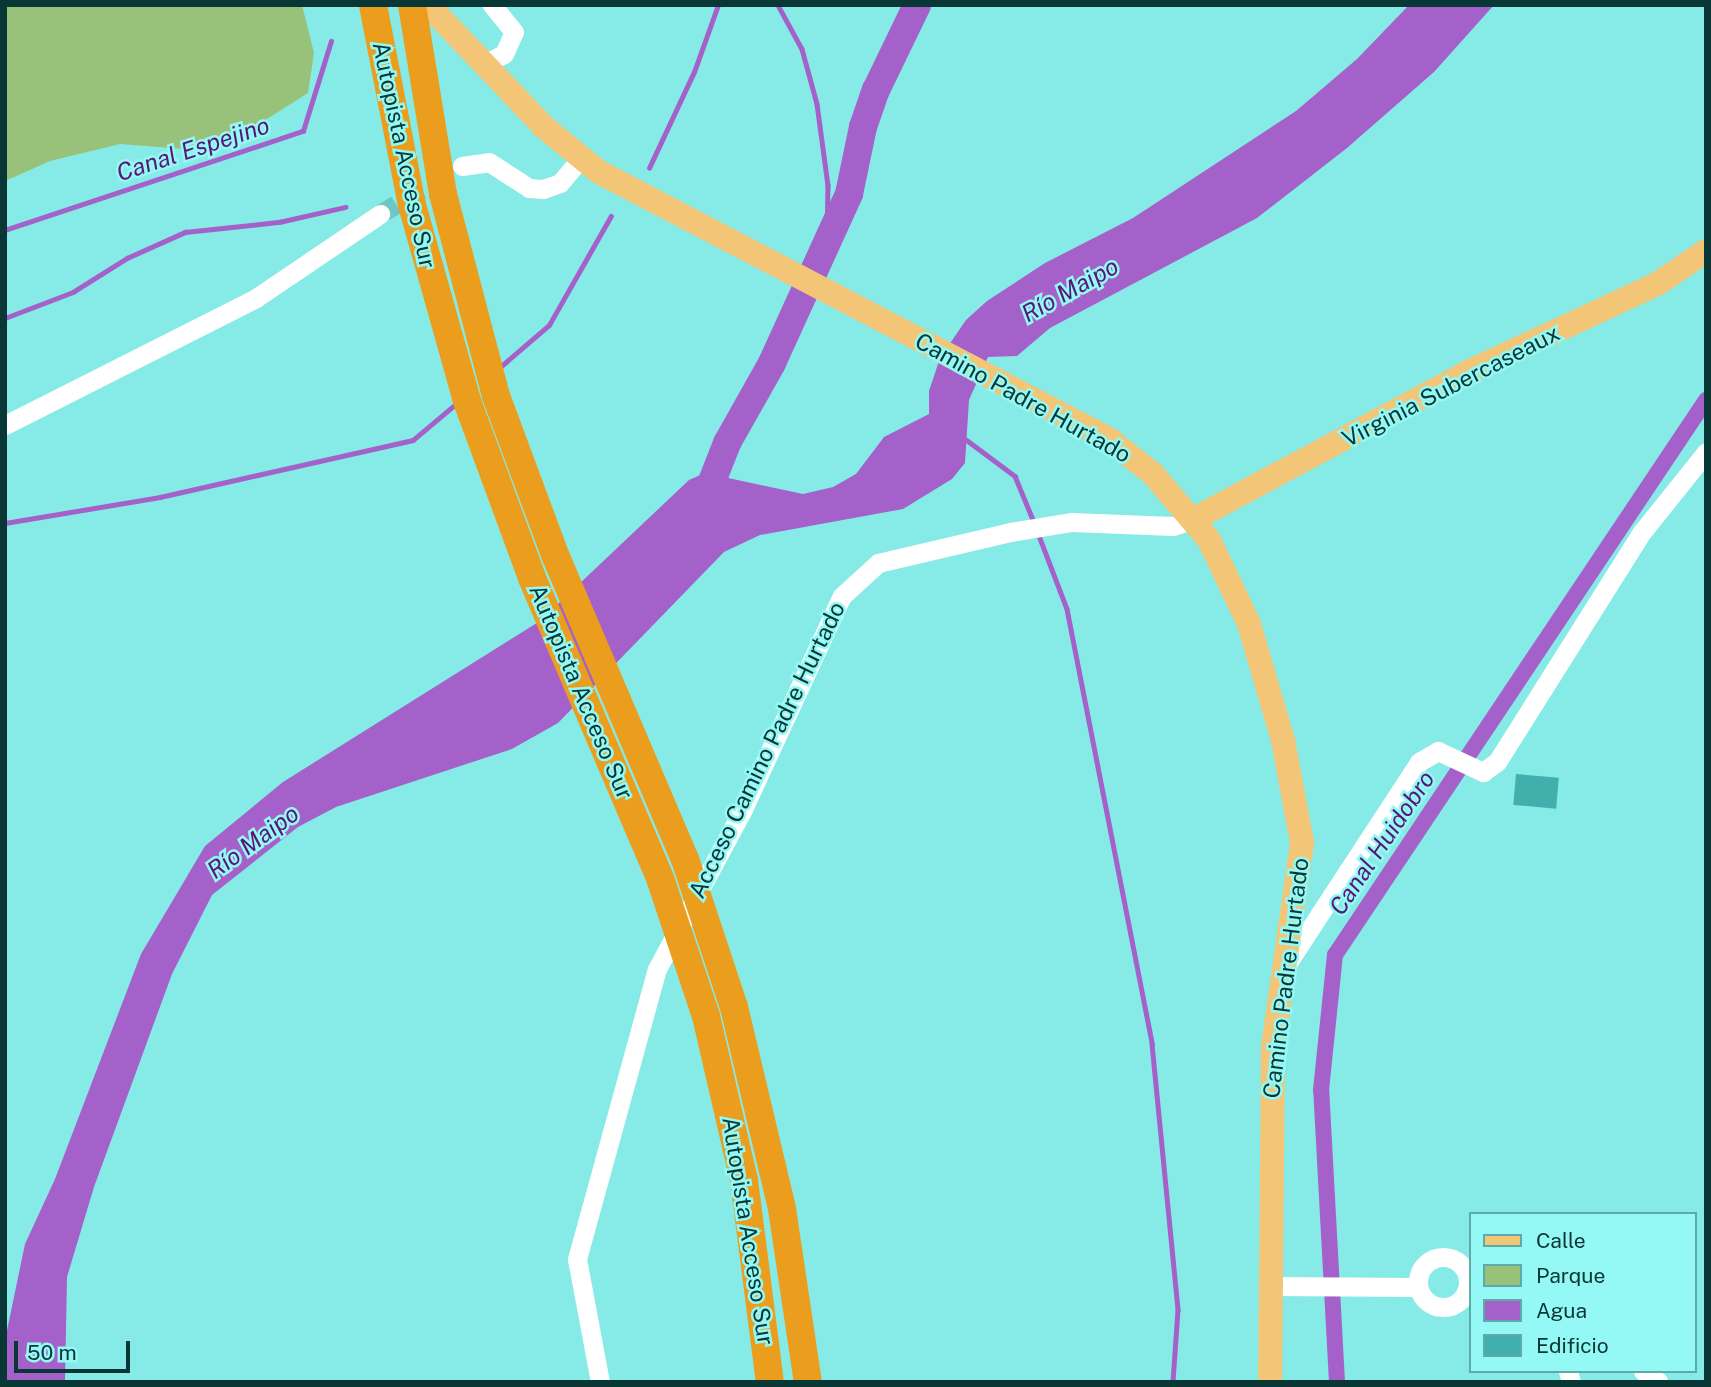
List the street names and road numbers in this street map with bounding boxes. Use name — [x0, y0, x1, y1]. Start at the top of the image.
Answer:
street label: Autopista Acceso Sur — [366, 39, 442, 271]
street label: Virginia Subercaseaux — [1338, 319, 1564, 453]
street label: Camino Padre Hurtado — [910, 327, 1136, 469]
street label: Autopista Acceso Sur — [523, 580, 639, 804]
street label: Acceso Camino Padre Hurtado — [683, 597, 851, 903]
street label: Camino Padre Hurtado — [1258, 856, 1314, 1100]
street label: Autopista Acceso Sur — [716, 1115, 780, 1347]

